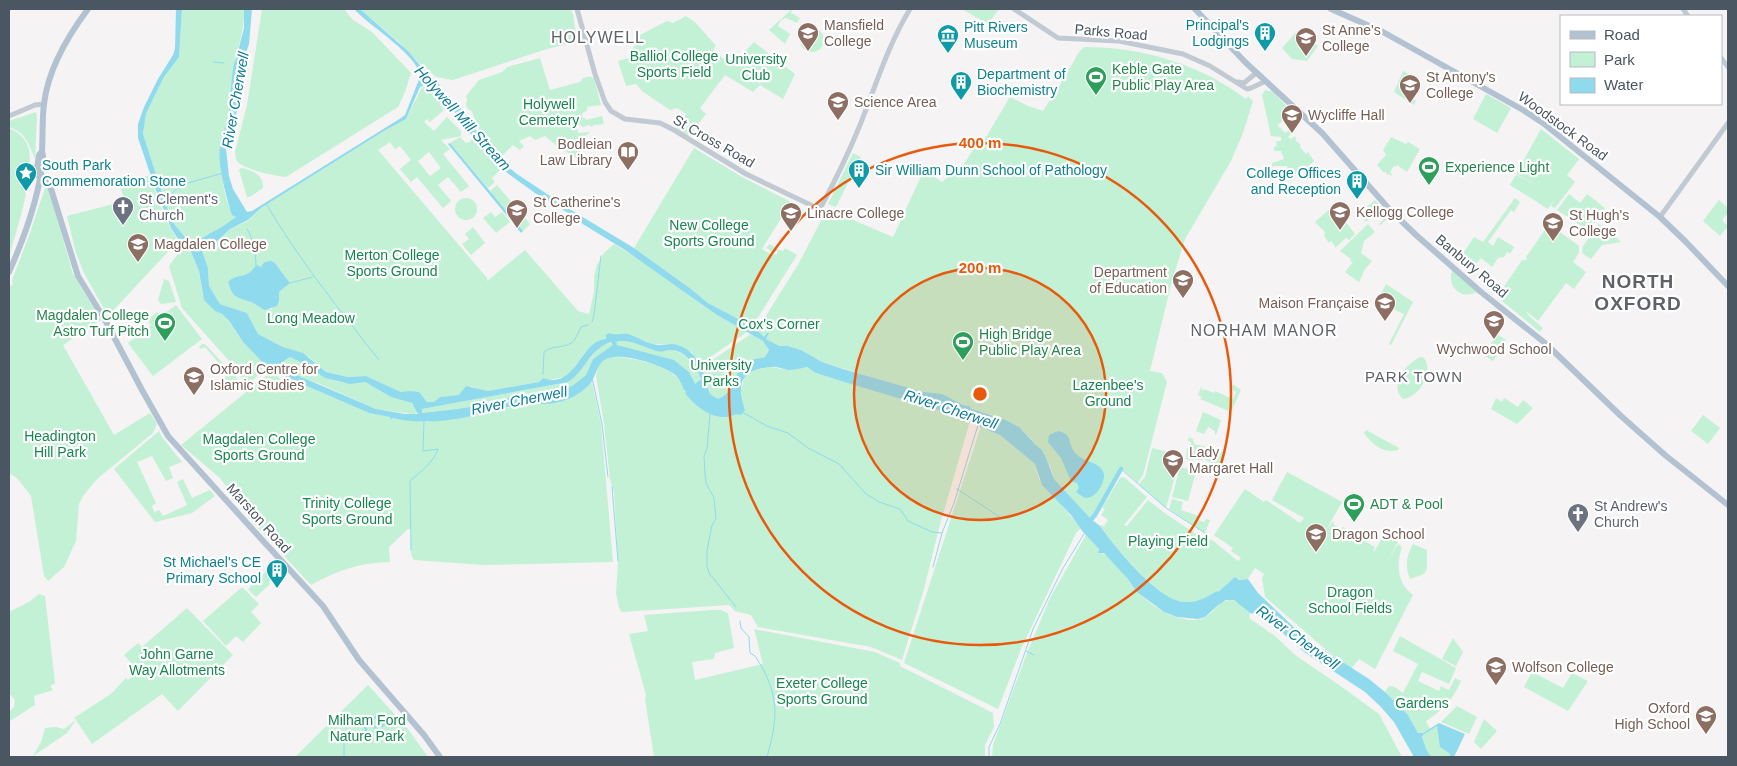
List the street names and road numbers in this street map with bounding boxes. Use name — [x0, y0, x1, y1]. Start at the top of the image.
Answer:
street label: Parks Road — [1074, 21, 1148, 43]
street label: Woodstock Road — [1515, 88, 1611, 164]
street label: St Cross Road — [671, 111, 757, 171]
street label: Banbury Road — [1433, 231, 1511, 301]
street label: Marston Road — [224, 480, 294, 556]

